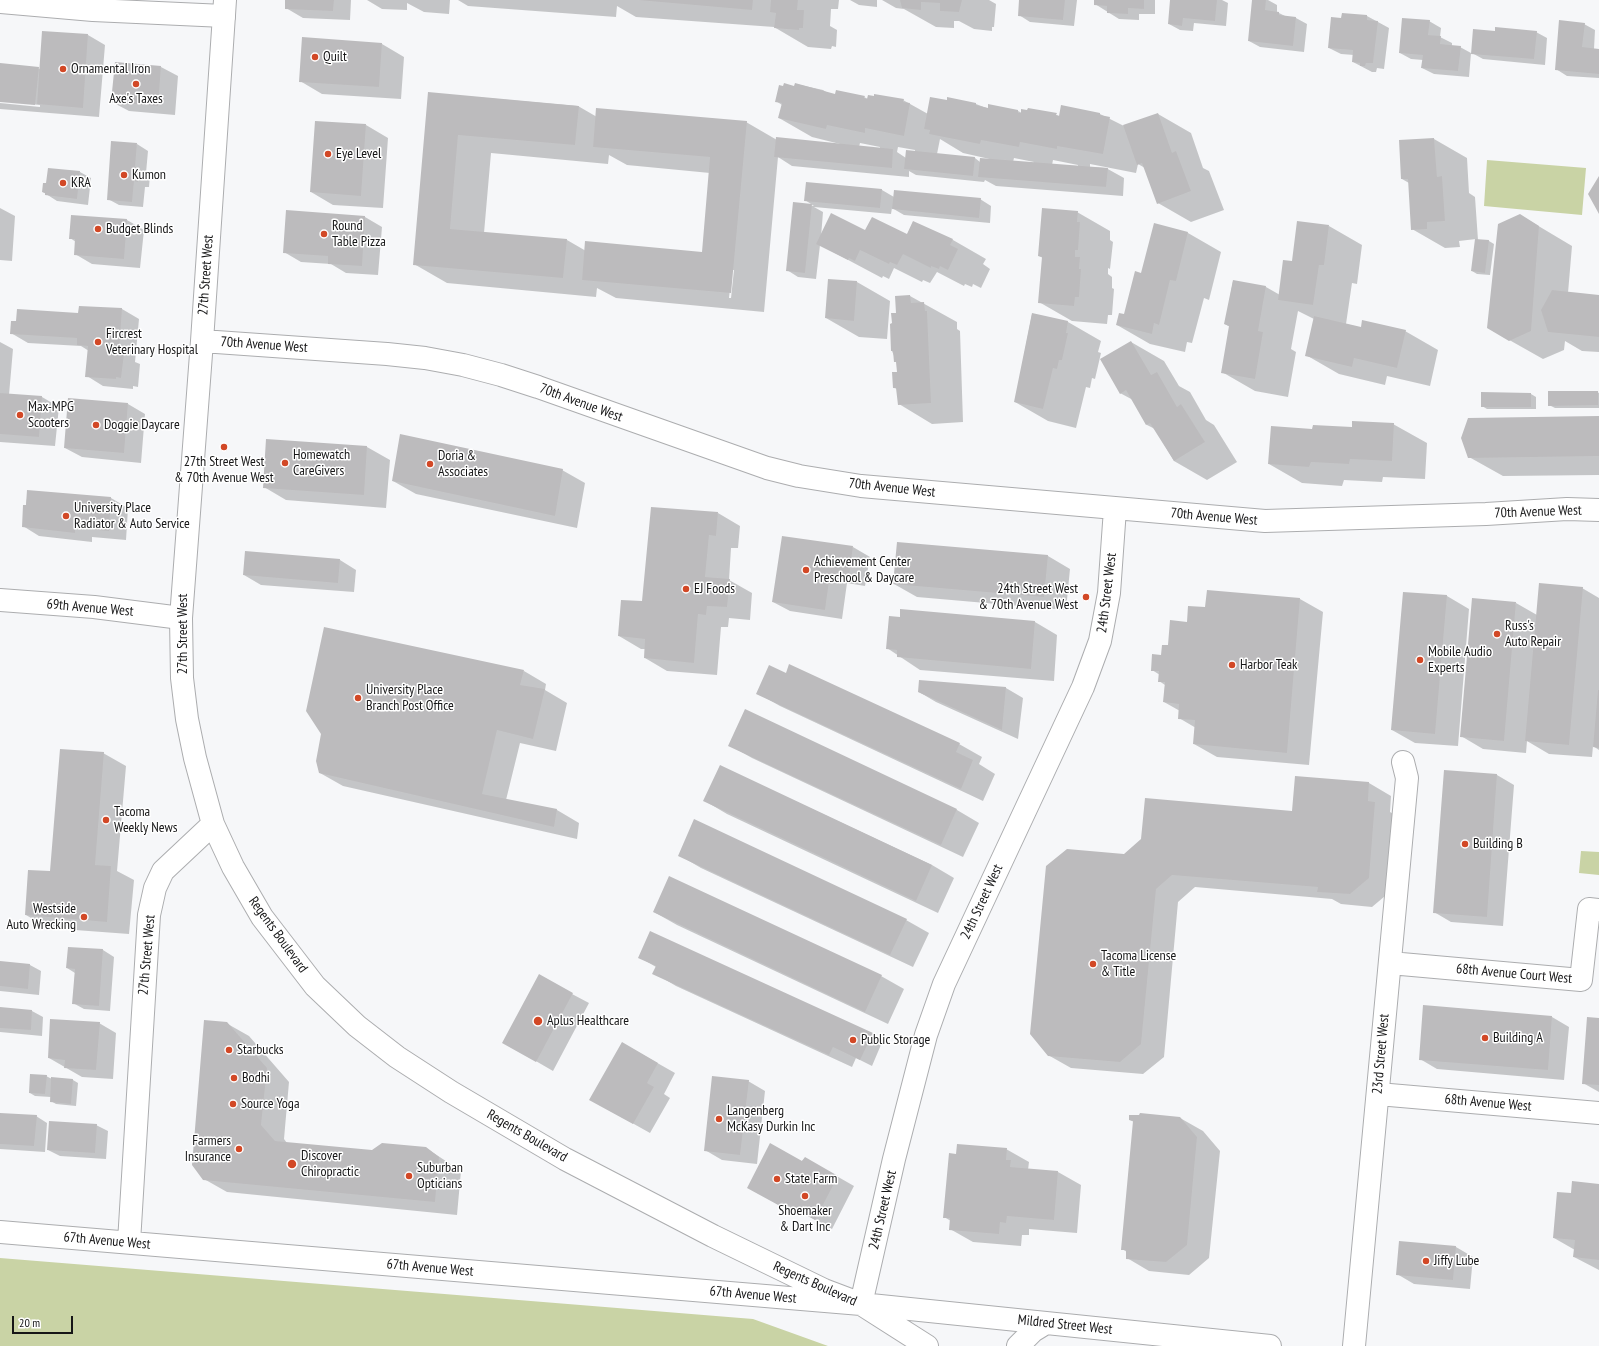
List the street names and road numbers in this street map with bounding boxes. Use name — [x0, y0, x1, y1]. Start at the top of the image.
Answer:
street label: 27th Street West — [195, 234, 217, 316]
street label: 70th Avenue West — [220, 334, 308, 356]
street label: 70th Avenue West — [537, 380, 625, 426]
street label: 70th Avenue West — [848, 475, 936, 501]
street label: 70th Avenue West — [1494, 502, 1582, 522]
street label: 70th Avenue West — [1170, 505, 1258, 529]
street label: 24th Street West — [1094, 552, 1120, 634]
street label: 27th Street West — [175, 594, 191, 674]
street label: 69th Avenue West — [46, 596, 134, 620]
street label: 24th Street West — [957, 862, 1007, 942]
street label: Regents Boulevard — [245, 894, 311, 976]
street label: 27th Street West — [135, 914, 159, 996]
street label: 68th Avenue Court West — [1455, 961, 1573, 987]
street label: 23rd Street West — [1369, 1013, 1393, 1095]
street label: 68th Avenue West — [1444, 1091, 1532, 1115]
street label: Regents Boulevard — [484, 1106, 570, 1166]
street label: 24th Street West — [866, 1169, 900, 1251]
street label: 67th Avenue West — [63, 1229, 151, 1253]
street label: 67th Avenue West — [386, 1256, 474, 1280]
street label: Regents Boulevard — [771, 1258, 859, 1310]
street label: 67th Avenue West — [709, 1283, 797, 1307]
street label: Mildred Street West — [1017, 1312, 1113, 1338]

